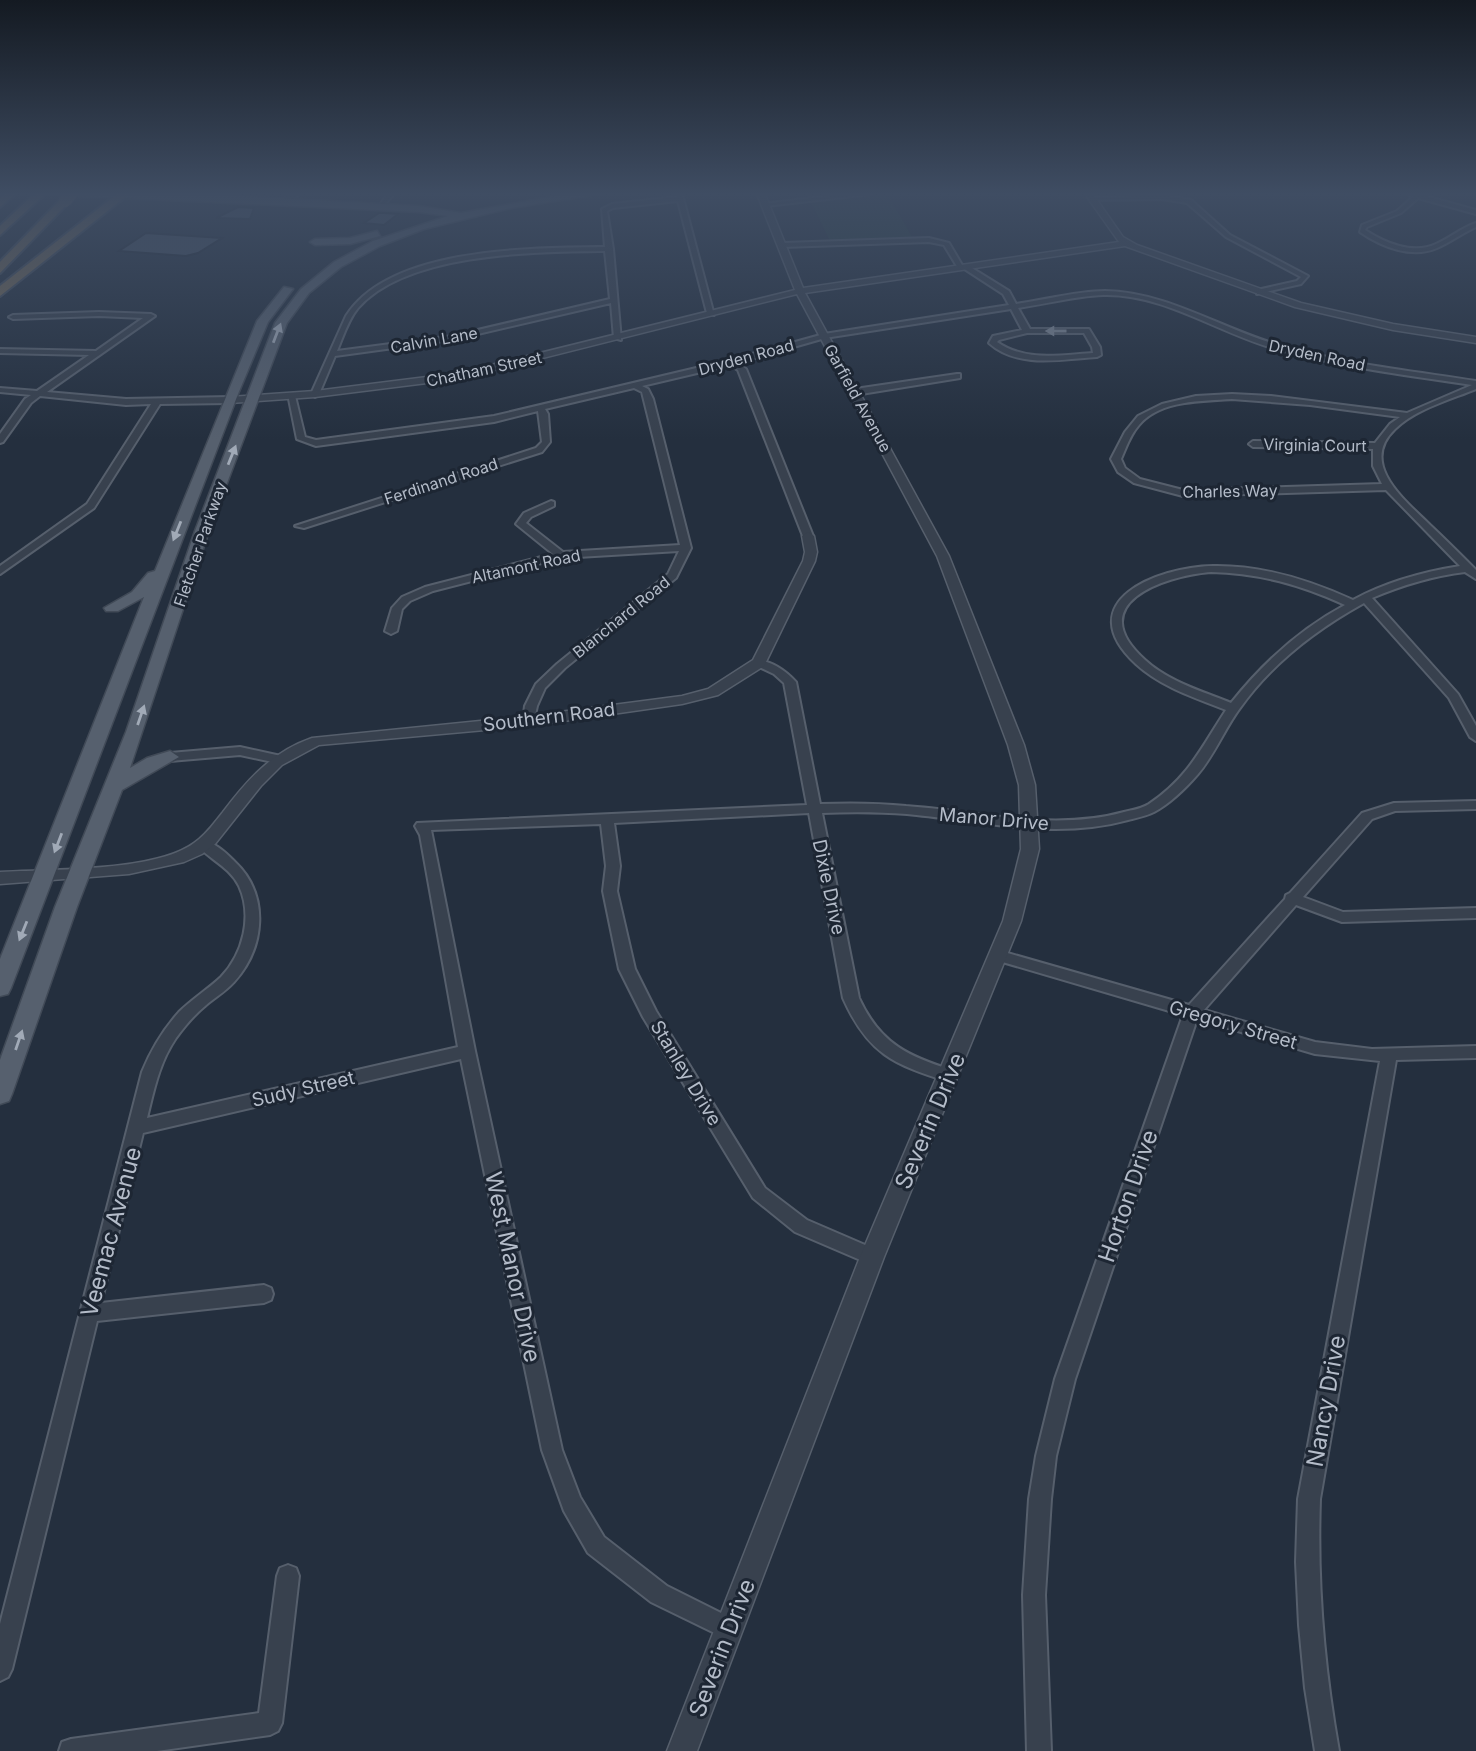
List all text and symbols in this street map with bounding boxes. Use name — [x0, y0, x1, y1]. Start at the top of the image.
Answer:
street label: Calvin Lane — [389, 322, 479, 358]
one-way arrow — [272, 323, 283, 344]
one-way arrow — [1045, 325, 1067, 337]
street label: Dryden Road — [696, 335, 796, 379]
street label: Dryden Road — [1267, 335, 1367, 375]
street label: Garfield Avenue — [820, 340, 896, 456]
street label: Chatham Street — [424, 347, 544, 391]
street label: Virginia Court — [1263, 434, 1367, 456]
one-way arrow — [227, 444, 238, 465]
street label: Ferdinand Road — [382, 453, 500, 509]
street label: Fletcher Parkway — [169, 479, 231, 609]
street label: Charles Way — [1182, 480, 1278, 502]
one-way arrow — [172, 521, 183, 542]
street label: Altamont Road — [470, 545, 582, 587]
street label: Blanchard Road — [568, 572, 674, 662]
street label: Southern Road — [481, 697, 617, 737]
one-way arrow — [136, 705, 147, 726]
street label: Manor Drive — [938, 803, 1050, 835]
one-way arrow — [53, 832, 64, 853]
street label: Dixie Drive — [808, 837, 850, 937]
one-way arrow — [18, 921, 29, 942]
street label: Gregory Street — [1166, 996, 1300, 1054]
street label: Stanley Drive — [646, 1016, 726, 1130]
one-way arrow — [14, 1029, 25, 1050]
street label: Severin Drive — [889, 1049, 971, 1193]
street label: Sudy Street — [249, 1066, 357, 1112]
street label: Horton Drive — [1092, 1126, 1164, 1266]
street label: Veemac Avenue — [75, 1144, 147, 1320]
street label: West Manor Drive — [479, 1169, 547, 1365]
street label: Nancy Drive — [1301, 1333, 1351, 1469]
street label: Severin Drive — [683, 1575, 761, 1721]

